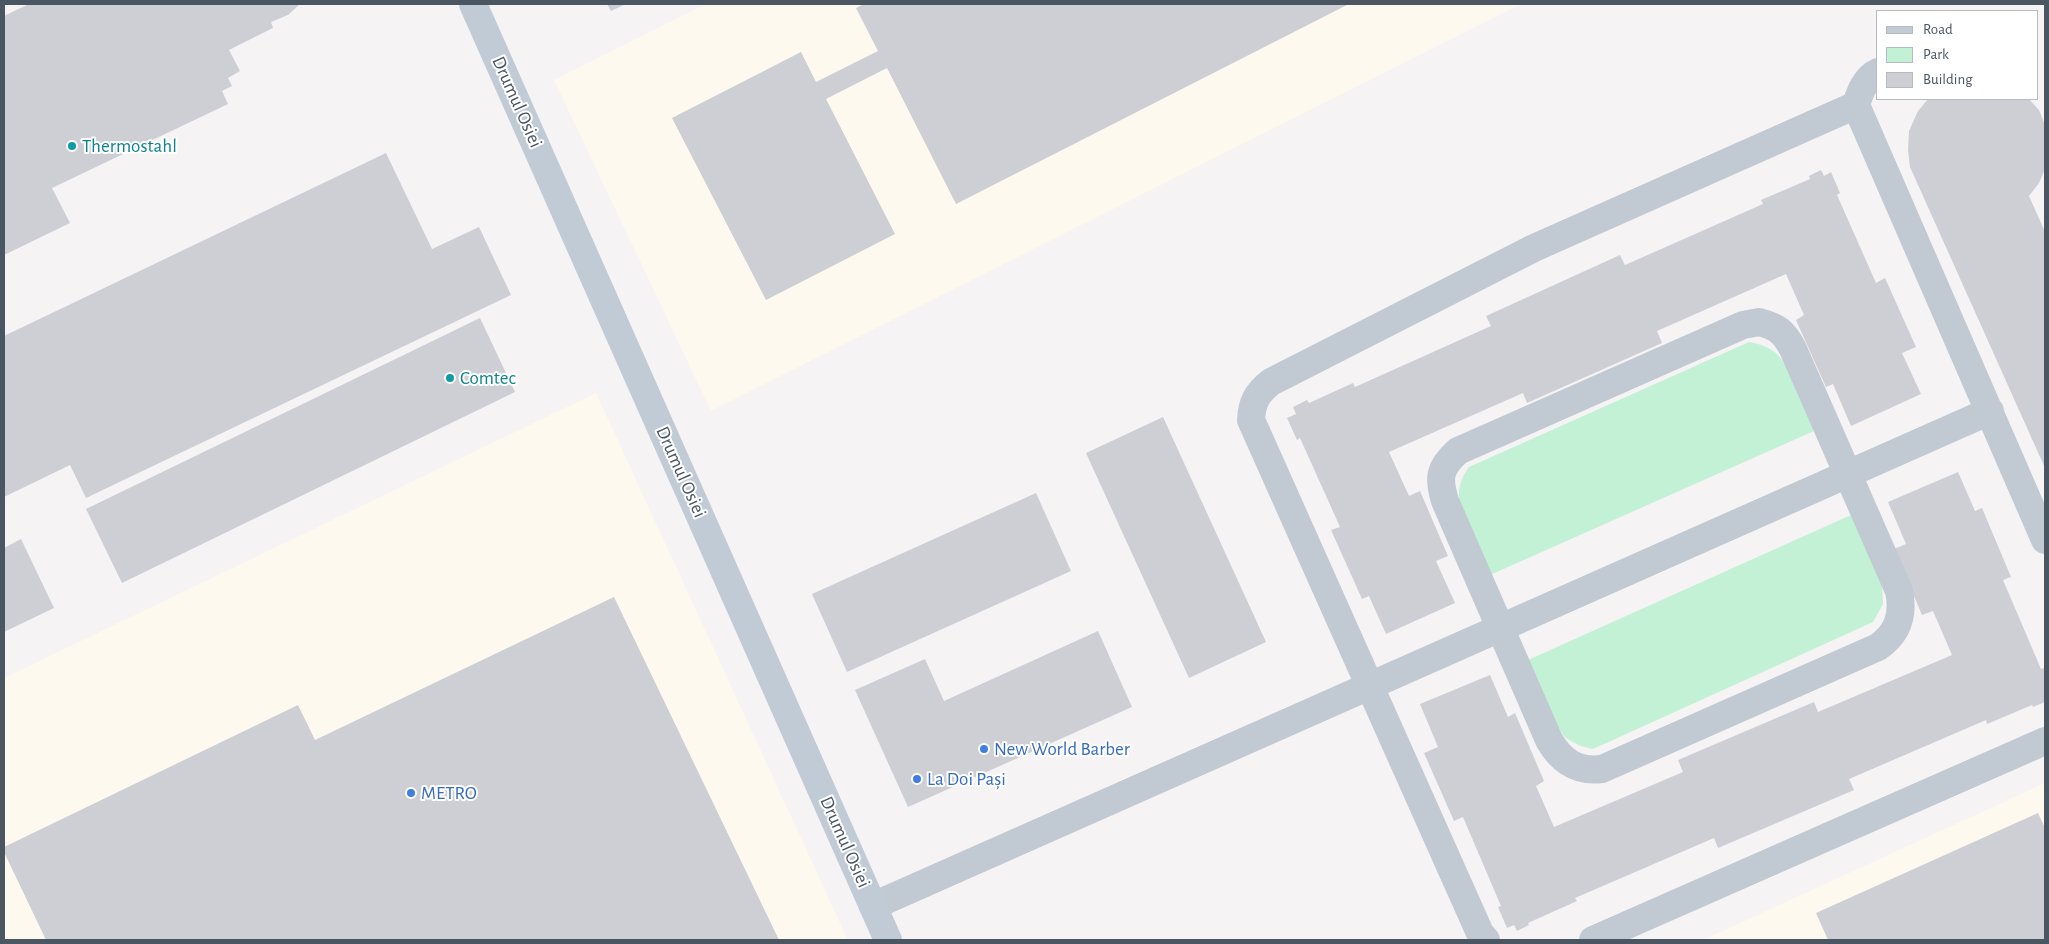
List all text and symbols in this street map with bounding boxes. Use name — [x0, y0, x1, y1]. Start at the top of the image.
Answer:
legend — [1876, 10, 2039, 100]
text: Road — [1923, 22, 1953, 37]
text: Park — [1923, 47, 1949, 62]
street label: Drumul Osiei — [487, 53, 547, 151]
text: Building — [1923, 72, 1973, 87]
place label: Thermostahl — [82, 135, 177, 157]
marker: Thermostahl — [66, 140, 78, 152]
place label: Comtec — [460, 367, 516, 389]
marker: Comtec — [444, 372, 456, 384]
street label: Drumul Osiei — [651, 423, 711, 521]
place label: New World Barber — [994, 738, 1130, 760]
marker: New World Barber — [978, 743, 990, 755]
place label: La Doi Pași — [927, 768, 1006, 790]
marker: La Doi Pași — [911, 773, 923, 785]
place label: METRO — [421, 782, 477, 804]
marker: METRO — [405, 787, 417, 799]
street label: Drumul Osiei — [815, 793, 875, 891]

